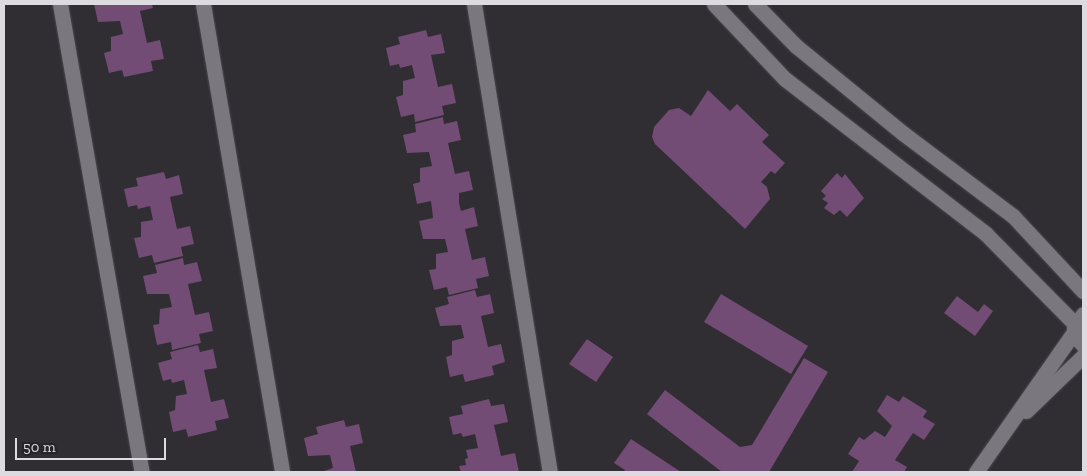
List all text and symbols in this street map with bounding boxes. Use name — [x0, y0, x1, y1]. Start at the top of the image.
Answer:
scale bar — [18, 428, 169, 460]
text: 50 m — [23, 438, 56, 456]

